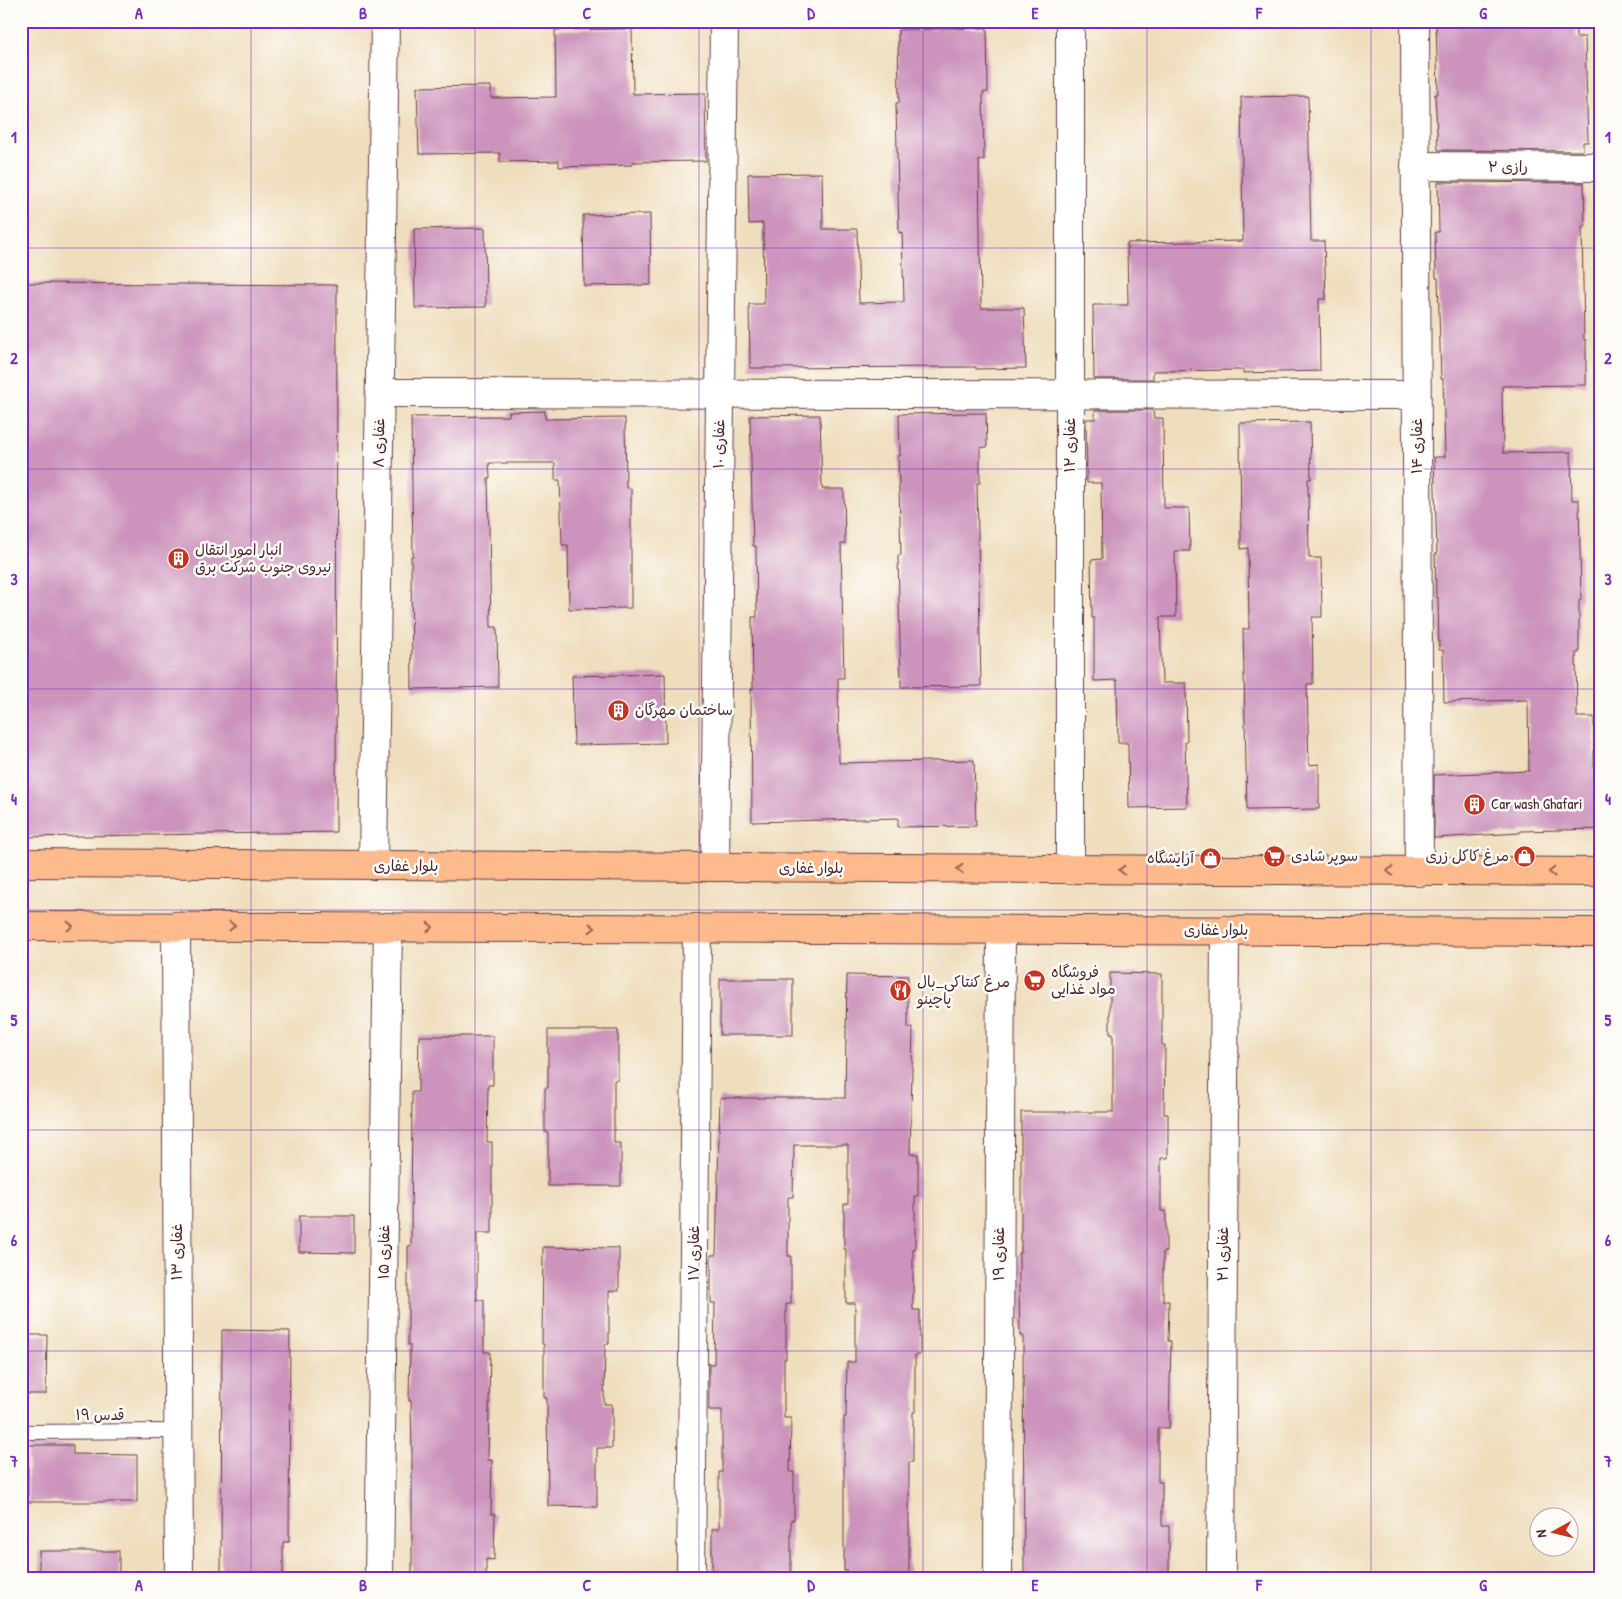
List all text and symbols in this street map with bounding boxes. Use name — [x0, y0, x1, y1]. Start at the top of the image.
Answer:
text: A — [135, 2, 143, 24]
text: B — [359, 2, 367, 24]
text: C — [583, 2, 592, 24]
text: D — [807, 2, 815, 24]
text: E — [1031, 2, 1039, 24]
text: F — [1255, 2, 1263, 24]
text: G — [1479, 2, 1487, 24]
text: 1 — [11, 126, 17, 148]
text: 1 — [1605, 126, 1611, 148]
street label: رازی ۲ — [1488, 156, 1528, 177]
text: 2 — [10, 347, 18, 369]
text: 2 — [1604, 347, 1612, 369]
street label: غفاری ۸ — [368, 418, 389, 468]
street label: غفاری ۱۲ — [1059, 418, 1080, 472]
street label: غفاری ۱۴ — [1406, 418, 1427, 474]
street label: غفاری ۱۰ — [708, 419, 729, 469]
place label: انبار امور انتقال نیروی جنوب شرکت برق — [195, 539, 331, 577]
building icon: انبار امور انتقال نیروی جنوب شرکت برق — [167, 547, 191, 571]
text: 3 — [10, 568, 18, 590]
text: 3 — [1604, 568, 1612, 590]
building icon: ساختمان مهرگان — [607, 698, 631, 722]
place label: ساختمان مهرگان — [635, 699, 733, 720]
text: 4 — [11, 788, 17, 810]
text: 4 — [1605, 788, 1611, 810]
building icon: Car wash Ghafari — [1463, 792, 1487, 816]
place label: Car wash Ghafari — [1491, 793, 1582, 814]
supermarket icon: سوپر شادی — [1263, 844, 1287, 868]
shop icon: مرغ کاکل زری — [1513, 844, 1537, 868]
place label: سوپر شادی — [1291, 845, 1358, 866]
place label: مرغ کاکل زری — [1425, 845, 1509, 866]
shop icon: آرایشگاه — [1198, 846, 1222, 870]
place label: آرایشگاه — [1147, 847, 1195, 868]
street label: بلوار غفاری — [374, 855, 438, 876]
street label: بلوار غفاری — [779, 857, 843, 878]
one-way arrow — [955, 864, 963, 874]
one-way arrow — [1118, 865, 1126, 875]
one-way arrow — [1385, 866, 1393, 876]
one-way arrow — [1548, 867, 1556, 877]
street label: بلوار غفاری — [1184, 919, 1248, 940]
one-way arrow — [66, 921, 74, 931]
one-way arrow — [229, 921, 237, 931]
one-way arrow — [426, 922, 434, 932]
one-way arrow — [589, 923, 597, 933]
place label: فروشگاه مواد غذایی — [1051, 961, 1116, 999]
supermarket icon: فروشگاه مواد غذایی — [1023, 969, 1047, 993]
place label: مرغ کنتاکی_بال پاچینو — [916, 971, 1010, 1009]
restaurant icon: مرغ کنتاکی_بال پاچینو — [889, 979, 913, 1003]
text: 5 — [11, 1009, 18, 1031]
text: 5 — [1605, 1009, 1612, 1031]
street label: غفاری ۱۳ — [166, 1224, 187, 1280]
street label: غفاری ۱۵ — [373, 1224, 394, 1280]
street label: غفاری ۱۷ — [683, 1225, 704, 1281]
street label: غفاری ۱۹ — [988, 1227, 1009, 1281]
street label: غفاری ۲۱ — [1212, 1227, 1233, 1281]
text: 6 — [11, 1229, 18, 1251]
text: 6 — [1605, 1229, 1612, 1251]
street label: قدس ۱۹ — [75, 1404, 125, 1425]
text: 7 — [9, 1450, 18, 1472]
text: 7 — [1603, 1450, 1612, 1472]
north arrow — [1530, 1506, 1580, 1556]
text: N — [1531, 1528, 1551, 1539]
text: A — [135, 1574, 143, 1596]
text: B — [359, 1574, 367, 1596]
text: C — [583, 1574, 592, 1596]
text: D — [807, 1574, 815, 1596]
text: E — [1031, 1574, 1039, 1596]
text: F — [1255, 1574, 1263, 1596]
text: G — [1479, 1574, 1487, 1596]

